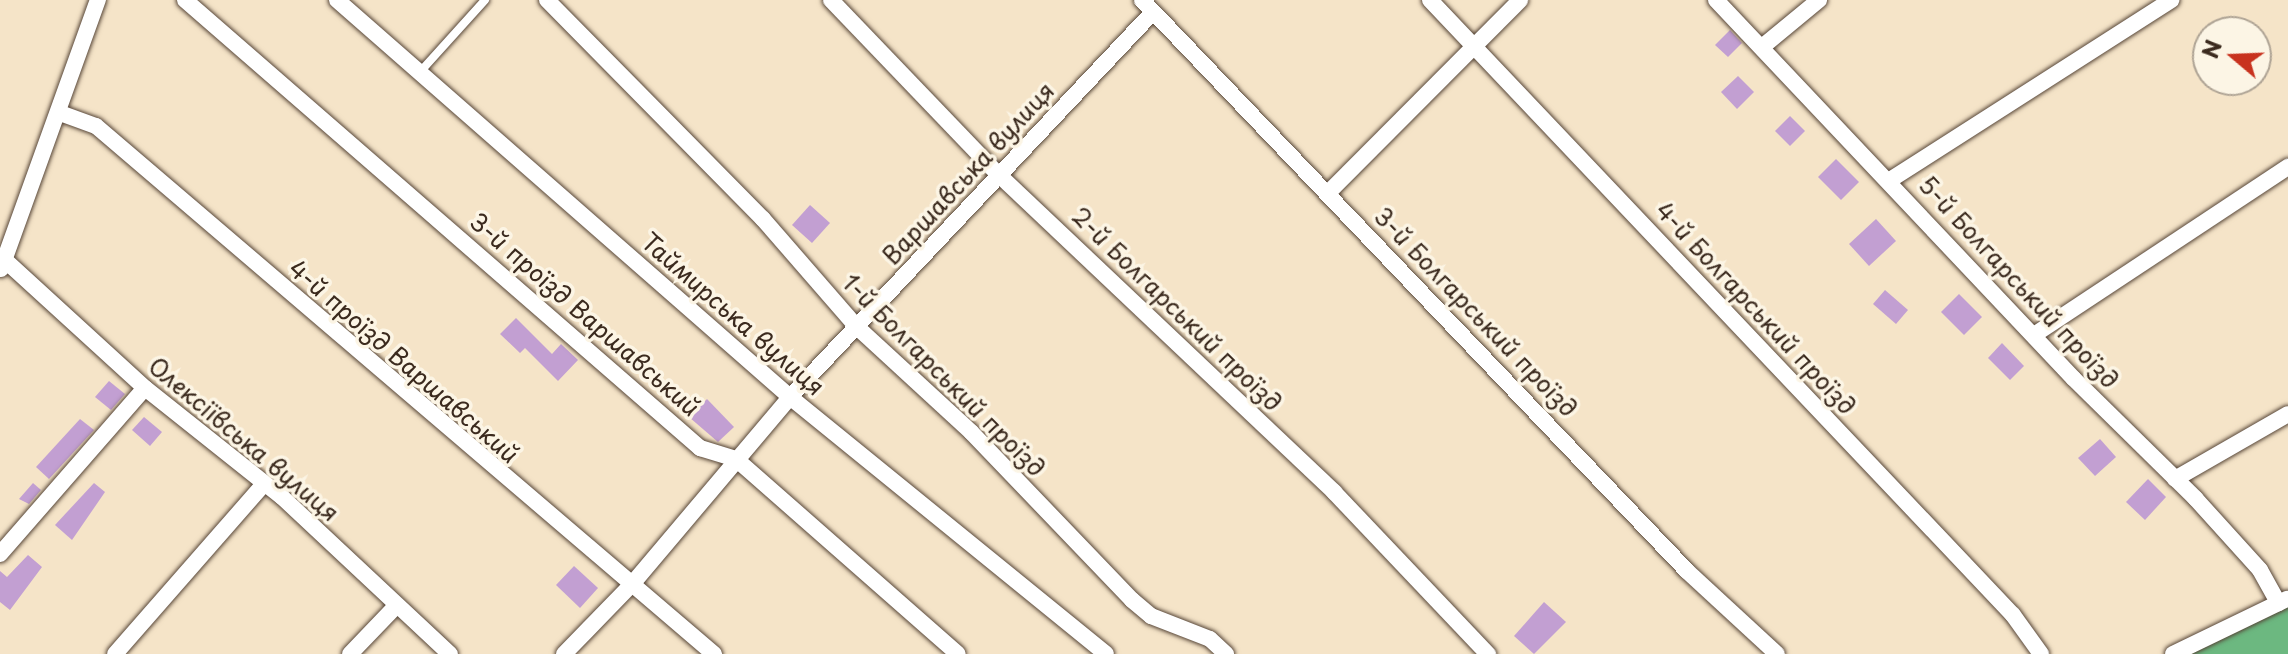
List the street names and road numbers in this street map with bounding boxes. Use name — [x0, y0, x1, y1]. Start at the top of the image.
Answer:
street label: Варшавська вулиця — [876, 76, 1060, 270]
street label: 5-й Болгарський проїзд — [1913, 170, 2125, 394]
street label: 4-й Болгарський проїзд — [1650, 195, 1862, 421]
street label: 2-й Болгарський проїзд — [1066, 201, 1288, 417]
street label: 3-й Болгарський проїзд — [1368, 201, 1584, 423]
street label: 3-й проїзд Варшавський — [464, 206, 706, 422]
street label: Таймирська вулиця — [635, 226, 831, 402]
street label: 4-й проїзд Варшавський — [283, 253, 525, 469]
street label: 1-й Болгарський проїзд — [836, 267, 1052, 483]
street label: Олексіївська вулиця — [143, 351, 345, 527]

